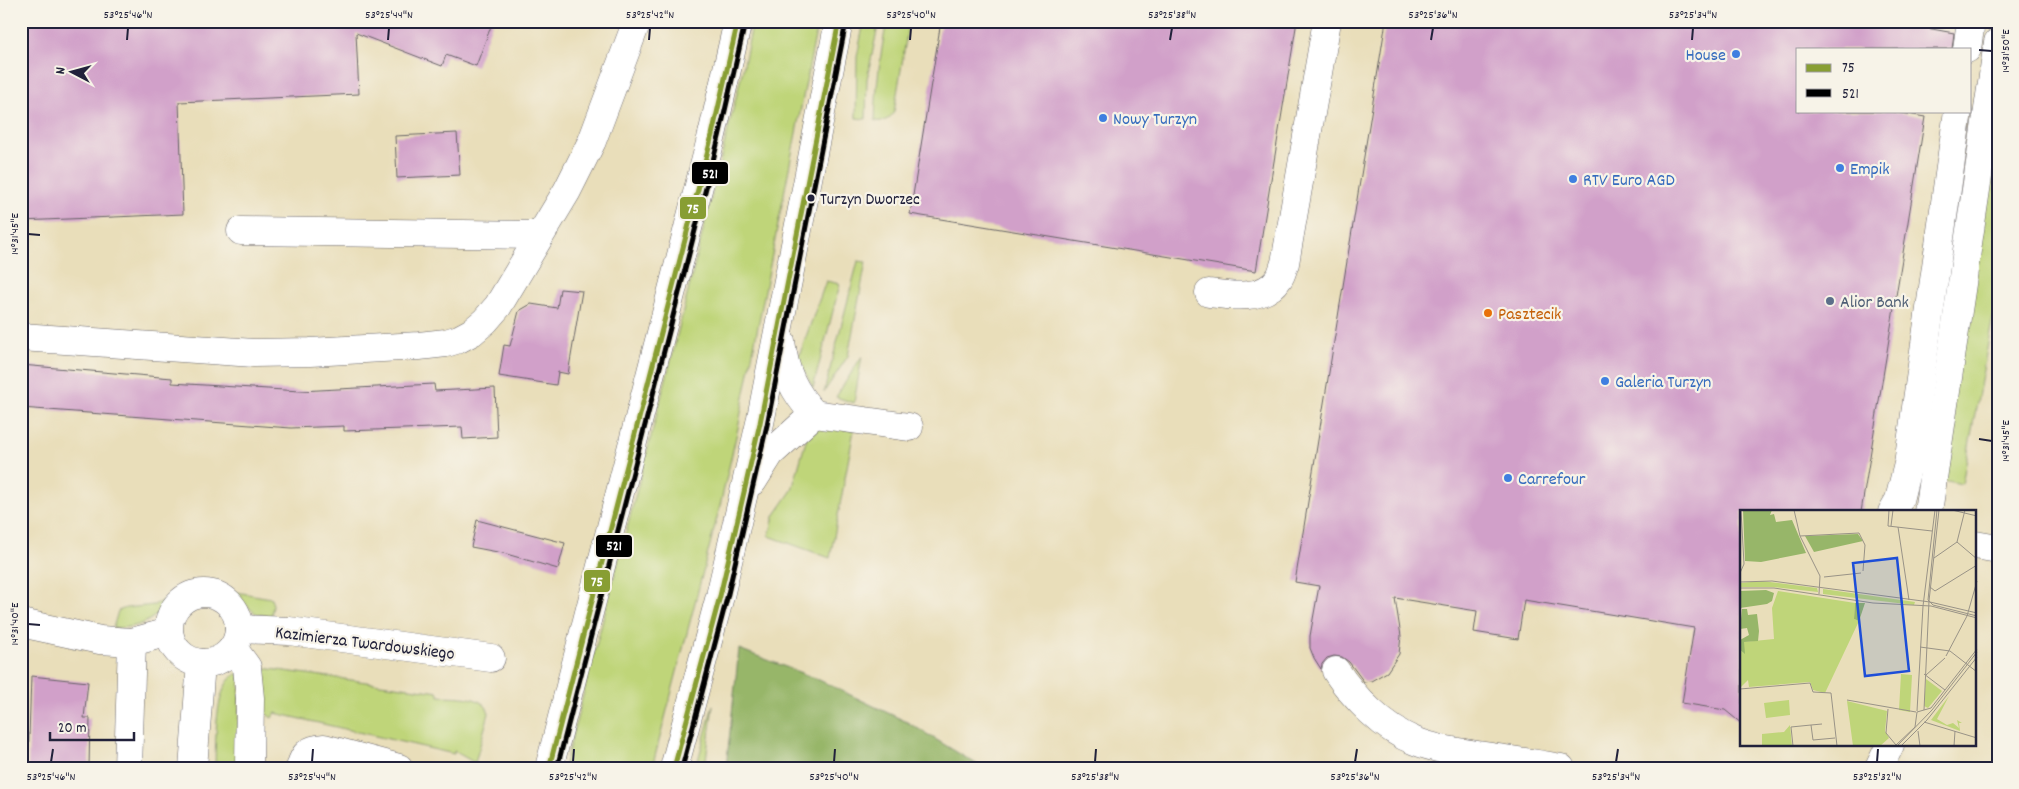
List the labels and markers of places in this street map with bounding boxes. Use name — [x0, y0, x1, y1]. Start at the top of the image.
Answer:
place label: House — [1686, 44, 1726, 69]
marker: House — [1730, 48, 1742, 60]
place label: Nowy Turzyn — [1113, 108, 1197, 133]
marker: Nowy Turzyn — [1097, 112, 1109, 124]
place label: Empik — [1850, 158, 1890, 183]
marker: Empik — [1834, 162, 1846, 174]
place label: RTV Euro AGD — [1583, 169, 1675, 194]
marker: RTV Euro AGD — [1567, 173, 1579, 185]
place label: Turzyn Dworzec — [820, 189, 920, 213]
marker: Turzyn Dworzec — [806, 193, 816, 203]
place label: Alior Bank — [1840, 291, 1909, 316]
marker: Alior Bank — [1824, 295, 1836, 307]
place label: Pasztecik — [1498, 303, 1562, 328]
marker: Pasztecik — [1482, 307, 1494, 319]
place label: Galeria Turzyn — [1615, 371, 1711, 396]
marker: Galeria Turzyn — [1599, 375, 1611, 387]
place label: Carrefour — [1518, 468, 1586, 493]
marker: Carrefour — [1502, 472, 1514, 484]

